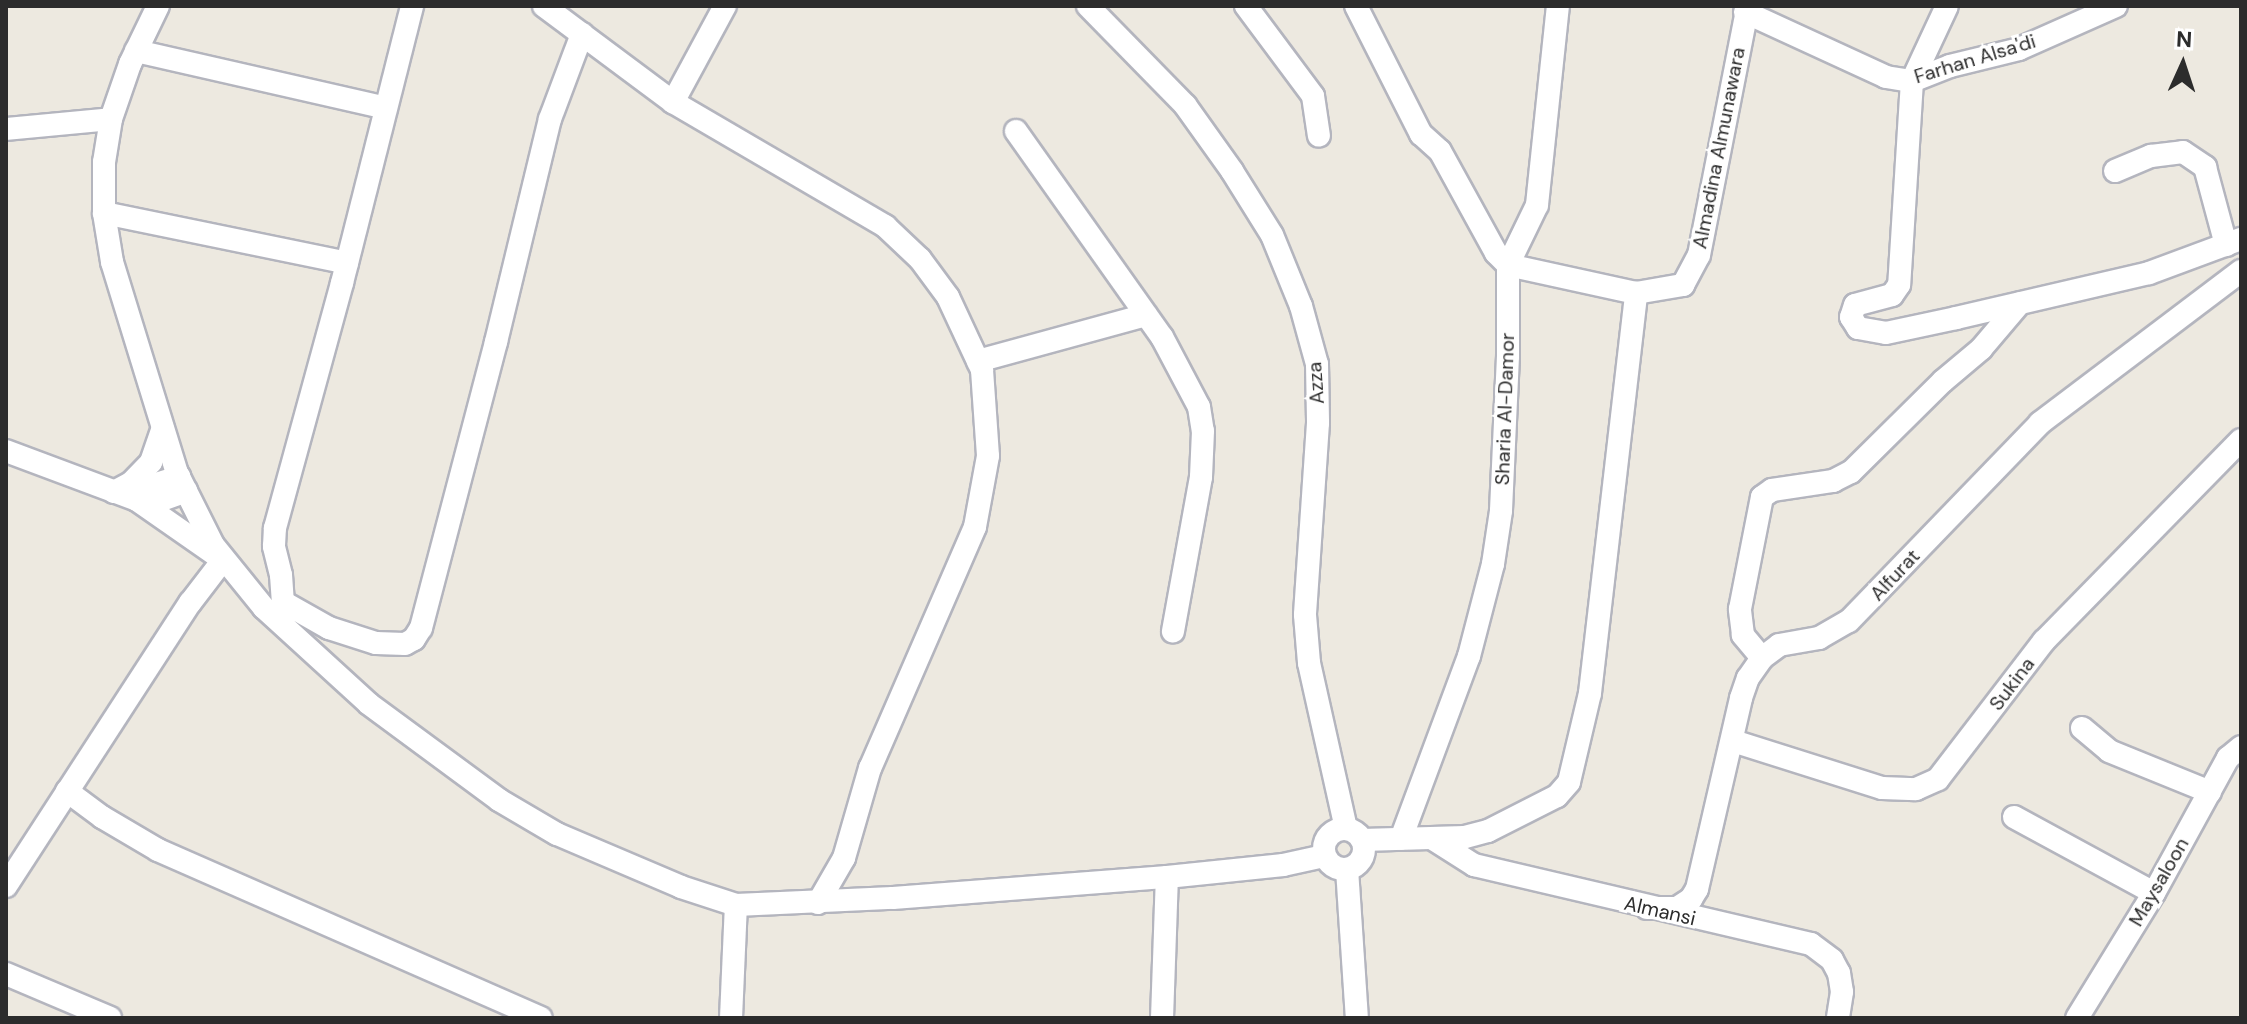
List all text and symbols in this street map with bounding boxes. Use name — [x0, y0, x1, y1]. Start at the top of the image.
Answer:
north arrow — [2143, 24, 2223, 104]
text: N — [2176, 25, 2193, 54]
street label: Farhan Alsa'di — [1911, 29, 2039, 89]
street label: Almadina Almunawara — [1688, 45, 1750, 251]
street label: Sharia Al-Damor — [1490, 332, 1520, 486]
street label: Azza — [1303, 361, 1329, 405]
street label: Alfurat — [1865, 544, 1925, 606]
street label: Sukina — [1984, 653, 2040, 715]
street label: Maysaloon — [2124, 833, 2194, 931]
street label: Almansi — [1622, 891, 1698, 931]

